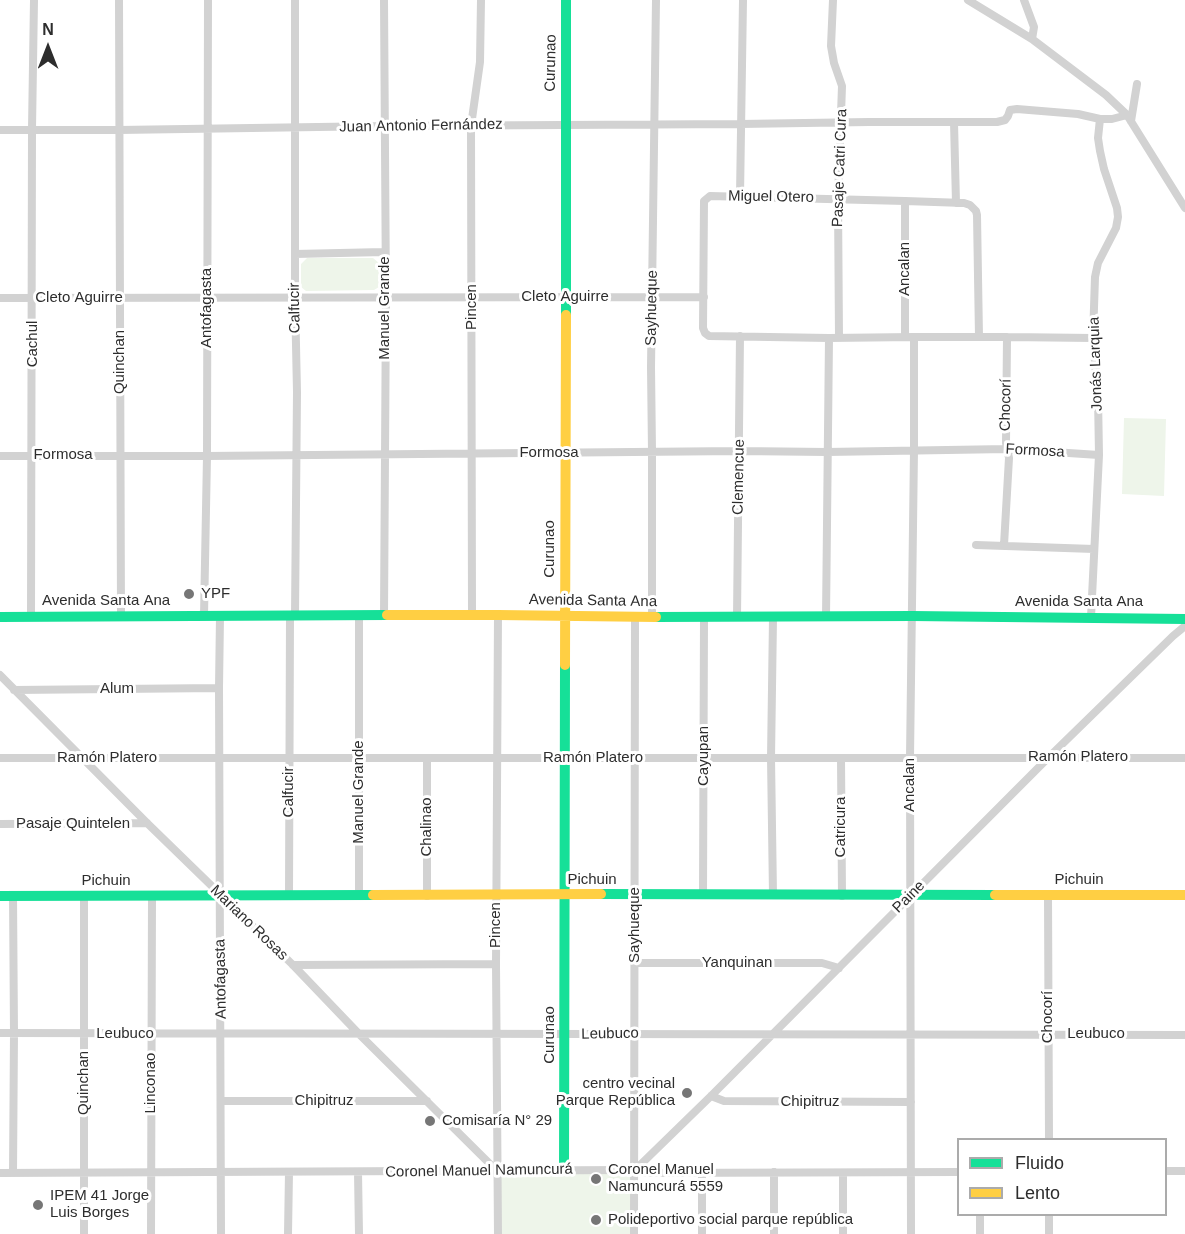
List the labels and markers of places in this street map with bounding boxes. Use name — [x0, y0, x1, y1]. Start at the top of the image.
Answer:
place label: YPF — [201, 585, 230, 603]
marker: YPF — [182, 587, 196, 601]
place label: centro vecinal Parque República — [556, 1075, 675, 1110]
marker: centro vecinal Parque República — [680, 1086, 694, 1100]
place label: Comisaría N° 29 — [442, 1112, 552, 1130]
marker: Comisaría N° 29 — [423, 1114, 437, 1128]
place label: Coronel Manuel Namuncurá 5559 — [608, 1161, 723, 1196]
marker: Coronel Manuel Namuncurá 5559 — [589, 1172, 603, 1186]
place label: IPEM 41 Jorge Luis Borges — [50, 1187, 149, 1222]
marker: IPEM 41 Jorge Luis Borges — [31, 1198, 45, 1212]
place label: Polideportivo social parque república — [608, 1211, 853, 1229]
marker: Polideportivo social parque república — [589, 1213, 603, 1227]

